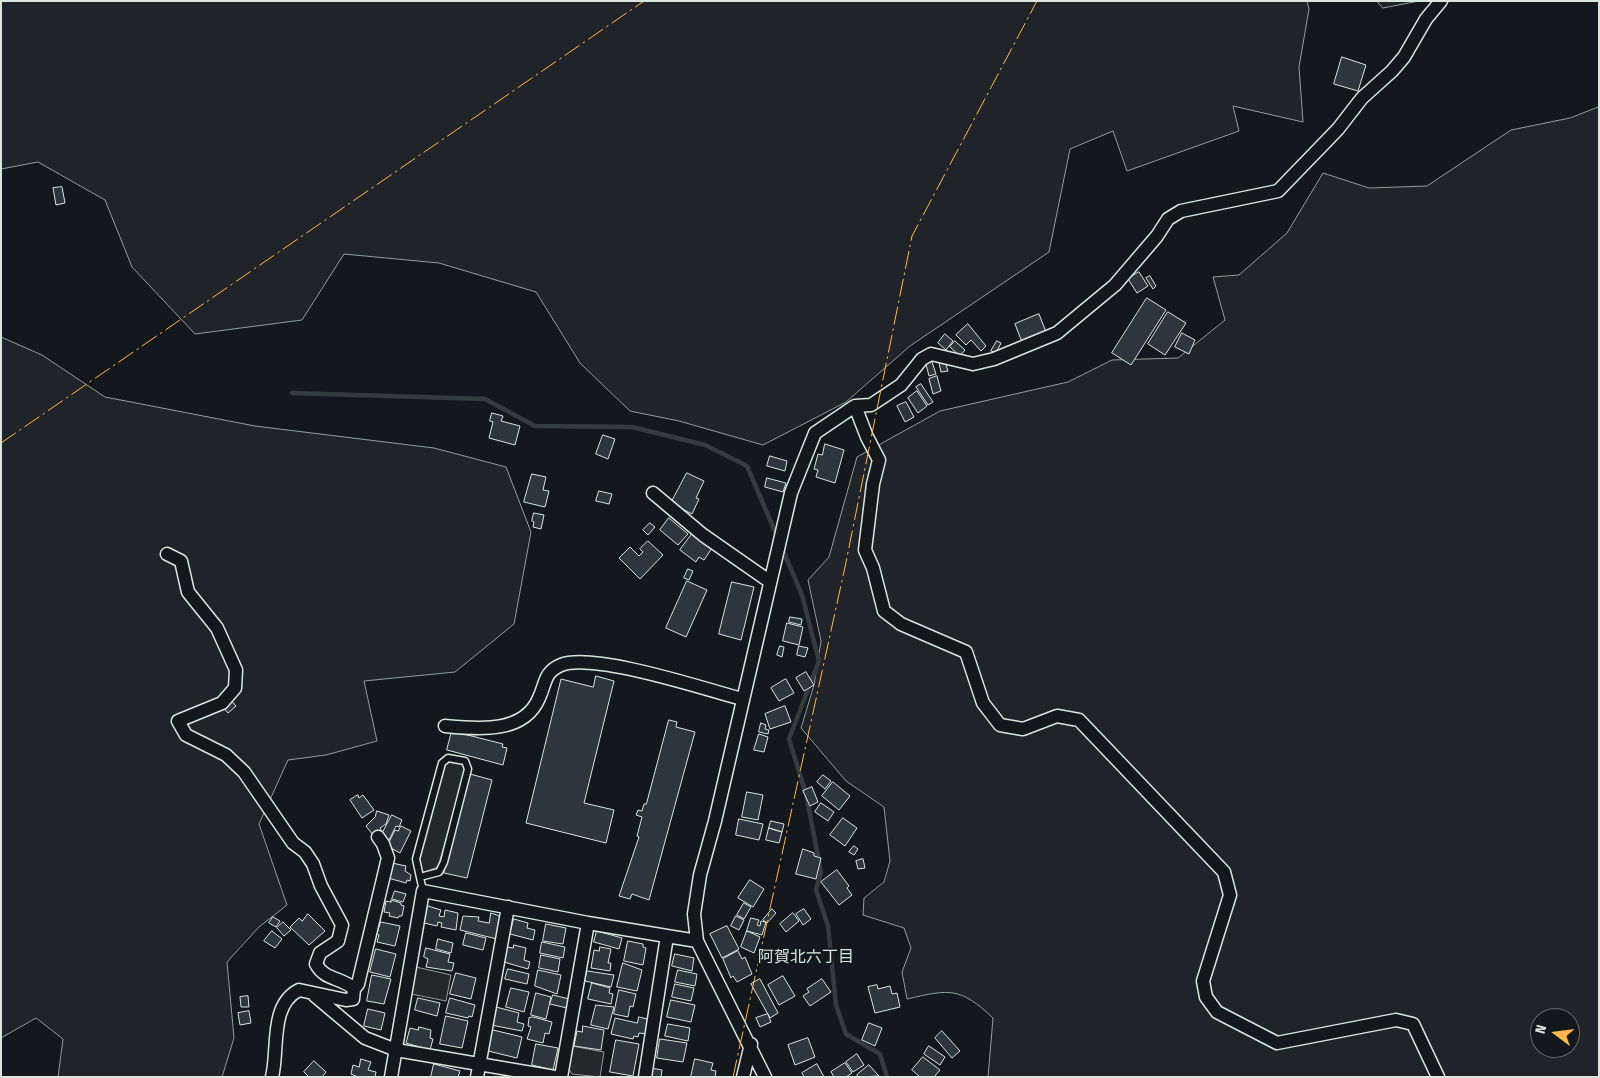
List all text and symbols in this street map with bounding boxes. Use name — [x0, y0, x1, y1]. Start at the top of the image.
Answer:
district label: 阿賀北六丁目 — [758, 948, 854, 968]
north arrow — [1530, 1008, 1580, 1058]
text: N — [1532, 1023, 1550, 1036]

